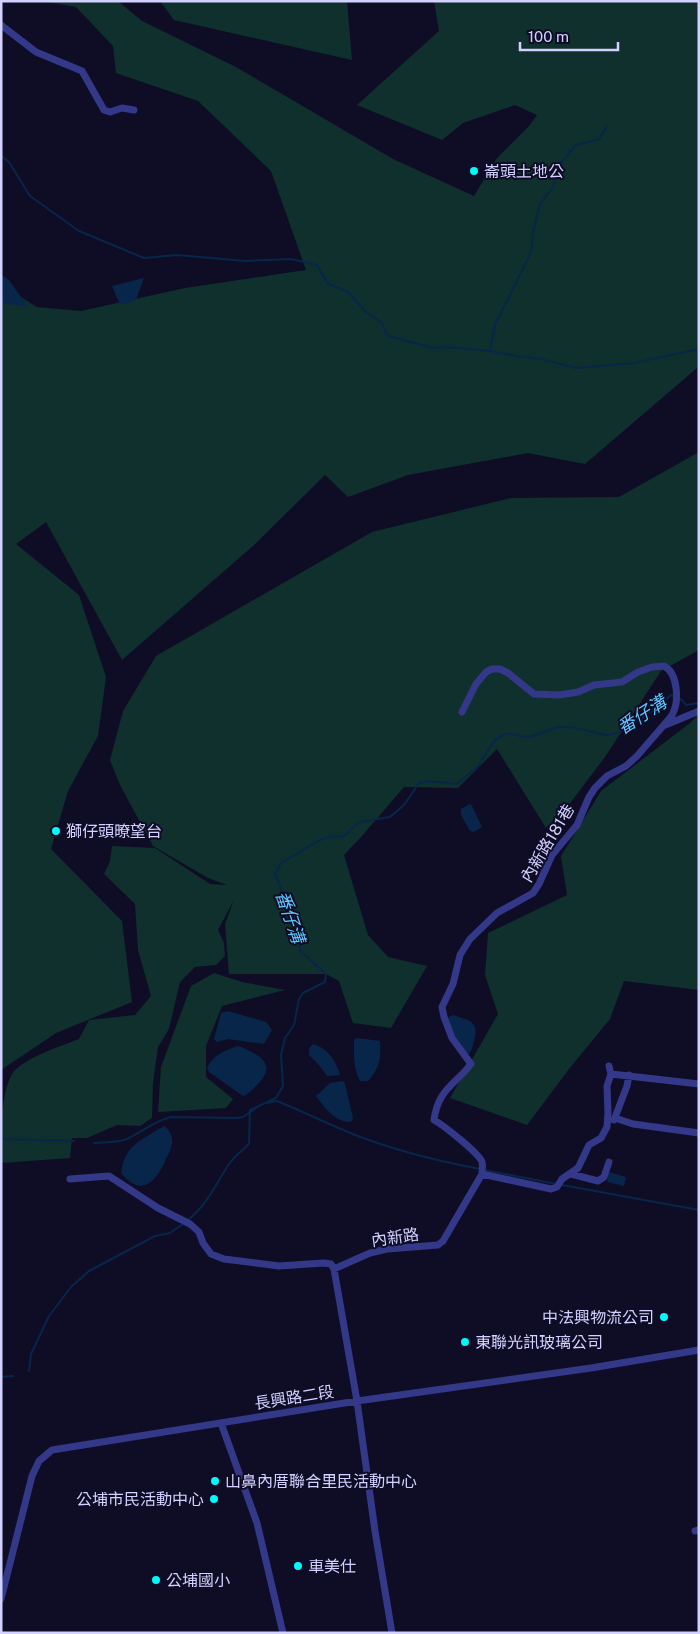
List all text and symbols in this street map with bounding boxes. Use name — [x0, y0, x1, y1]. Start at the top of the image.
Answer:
scale bar — [520, 20, 618, 52]
text: 100 m — [528, 28, 569, 45]
place label: 崙頭土地公 — [484, 162, 564, 181]
marker: 崙頭土地公 — [468, 165, 480, 177]
water label: 番仔溝 — [613, 689, 673, 738]
street label: 內新路181巷 — [517, 801, 578, 886]
place label: 獅仔頭暸望台 — [66, 822, 162, 841]
marker: 獅仔頭暸望台 — [50, 825, 62, 837]
water label: 番仔溝 — [272, 888, 310, 949]
street label: 內新路 — [370, 1225, 420, 1250]
place label: 中法興物流公司 — [542, 1308, 654, 1327]
marker: 中法興物流公司 — [658, 1311, 670, 1323]
place label: 東聯光訊玻璃公司 — [475, 1333, 603, 1352]
marker: 東聯光訊玻璃公司 — [459, 1336, 471, 1348]
street label: 長興路二段 — [253, 1382, 335, 1413]
place label: 山鼻內厝聯合里民活動中心 — [225, 1472, 417, 1491]
marker: 山鼻內厝聯合里民活動中心 — [209, 1475, 221, 1487]
place label: 公埔市民活動中心 — [76, 1490, 204, 1509]
marker: 公埔市民活動中心 — [208, 1493, 220, 1505]
place label: 車美仕 — [308, 1557, 356, 1576]
marker: 車美仕 — [292, 1560, 304, 1572]
place label: 公埔國小 — [166, 1571, 230, 1590]
marker: 公埔國小 — [150, 1574, 162, 1586]

